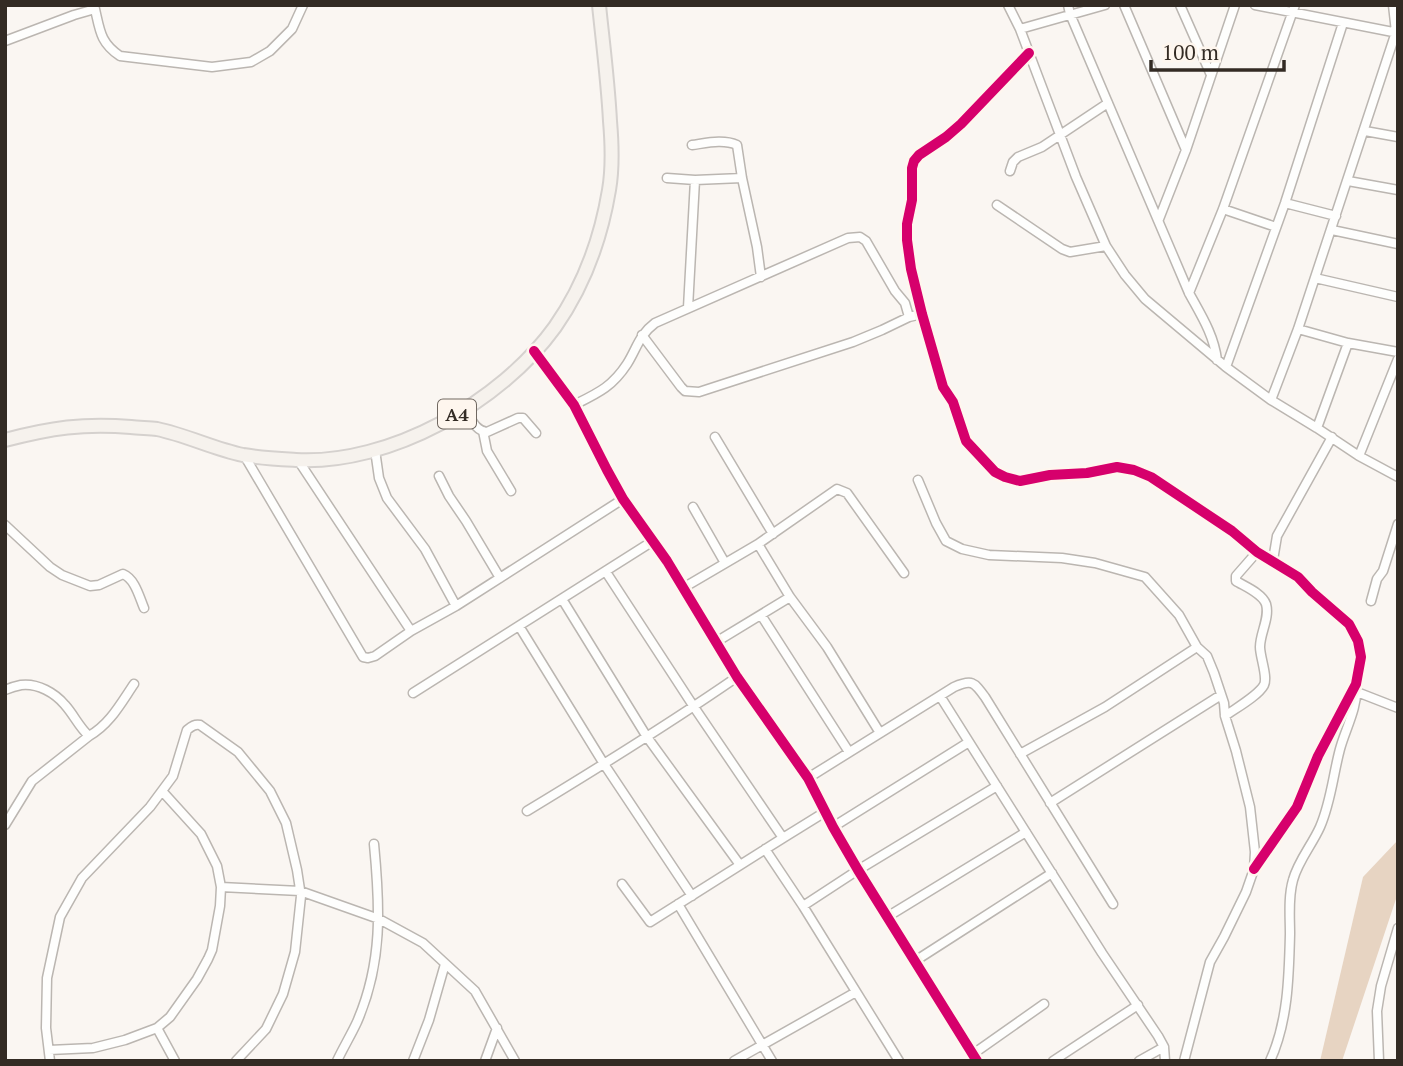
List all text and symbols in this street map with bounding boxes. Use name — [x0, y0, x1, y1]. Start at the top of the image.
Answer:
scale bar — [1151, 28, 1284, 72]
text: 100 m — [1162, 38, 1219, 66]
road number: A4 — [438, 400, 476, 428]

